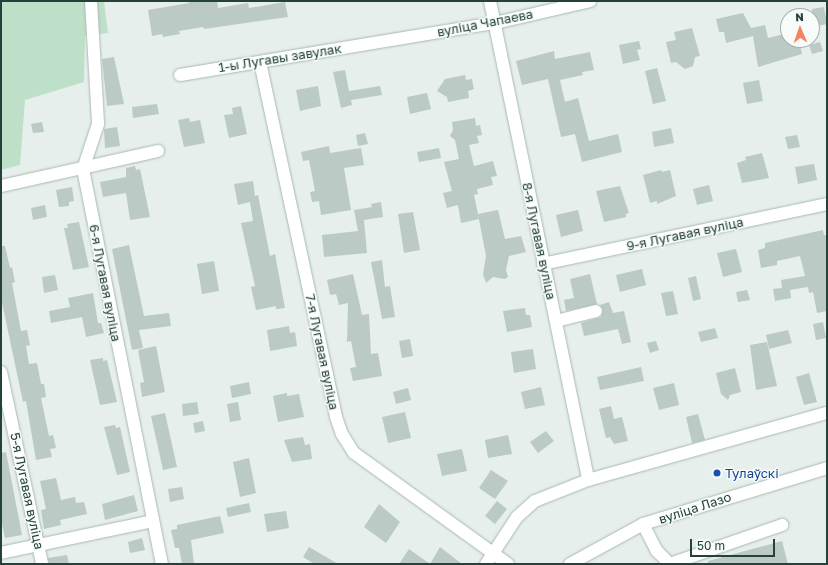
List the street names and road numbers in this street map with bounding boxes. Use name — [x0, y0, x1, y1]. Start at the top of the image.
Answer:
street label: вуліца Чапаева — [436, 6, 534, 40]
street label: 1-ы Лугавы завулак — [217, 41, 343, 75]
street label: 8-я Лугавая вуліца — [519, 181, 559, 301]
street label: 9-я Лугавая вуліца — [625, 214, 745, 254]
street label: 6-я Лугавая вуліца — [86, 223, 124, 343]
street label: 7-я Лугавая вуліца — [302, 293, 342, 411]
street label: 5-я Лугавая вуліца — [7, 431, 47, 551]
street label: вуліца Лазо — [657, 489, 733, 527]

